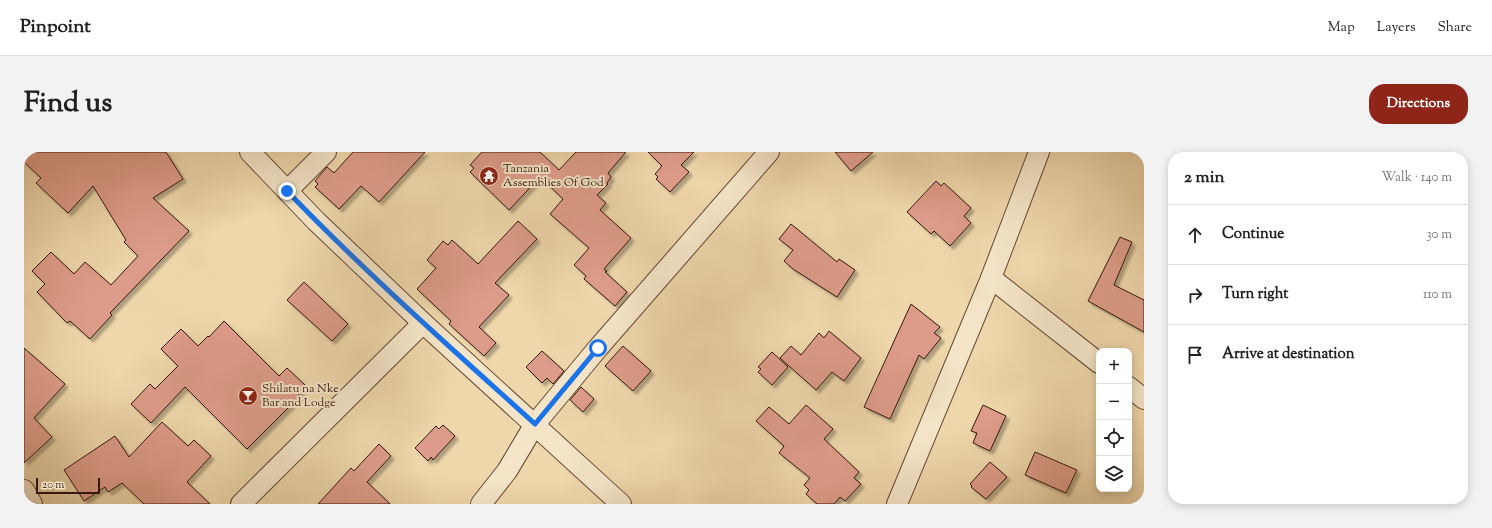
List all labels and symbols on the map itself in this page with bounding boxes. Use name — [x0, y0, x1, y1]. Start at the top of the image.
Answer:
place label: Tanzania Assemblies Of God — [503, 160, 604, 192]
temple icon: Tanzania Assemblies Of God — [478, 165, 500, 187]
route end — [278, 182, 296, 200]
route start — [589, 339, 607, 357]
place label: Shilatu na Nke Bar and Lodge — [262, 380, 339, 412]
bar icon: Shilatu na Nke Bar and Lodge — [237, 385, 259, 407]
scale bar — [36, 476, 100, 495]

